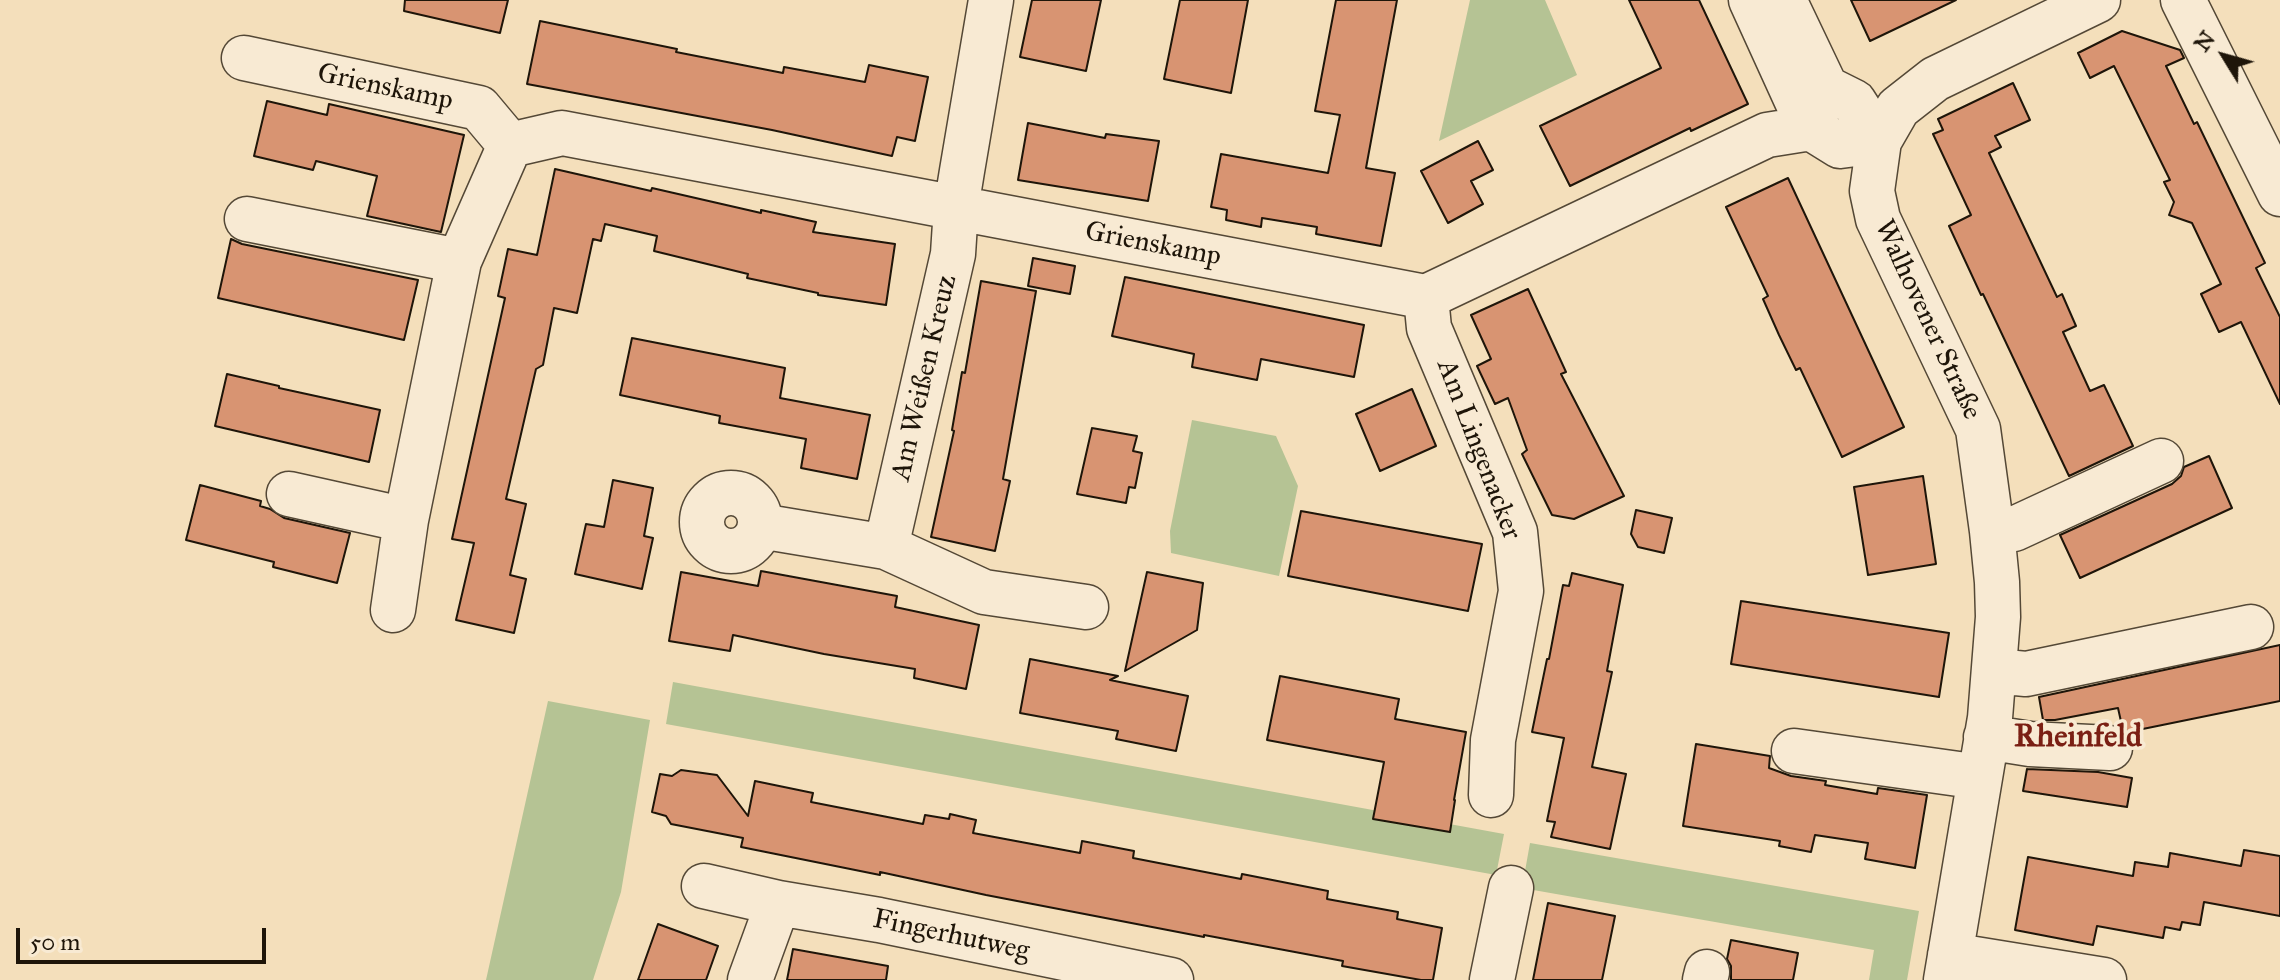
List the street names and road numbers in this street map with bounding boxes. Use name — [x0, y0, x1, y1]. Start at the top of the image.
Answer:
street label: Grienskamp — [314, 57, 456, 119]
street label: Grienskamp — [1082, 215, 1224, 275]
street label: Walhovener Straße — [1866, 215, 1988, 425]
street label: Am Weißen Kreuz — [885, 272, 965, 484]
street label: Am Lingenacker — [1428, 355, 1528, 545]
street label: Fingerhutweg — [870, 903, 1032, 969]

